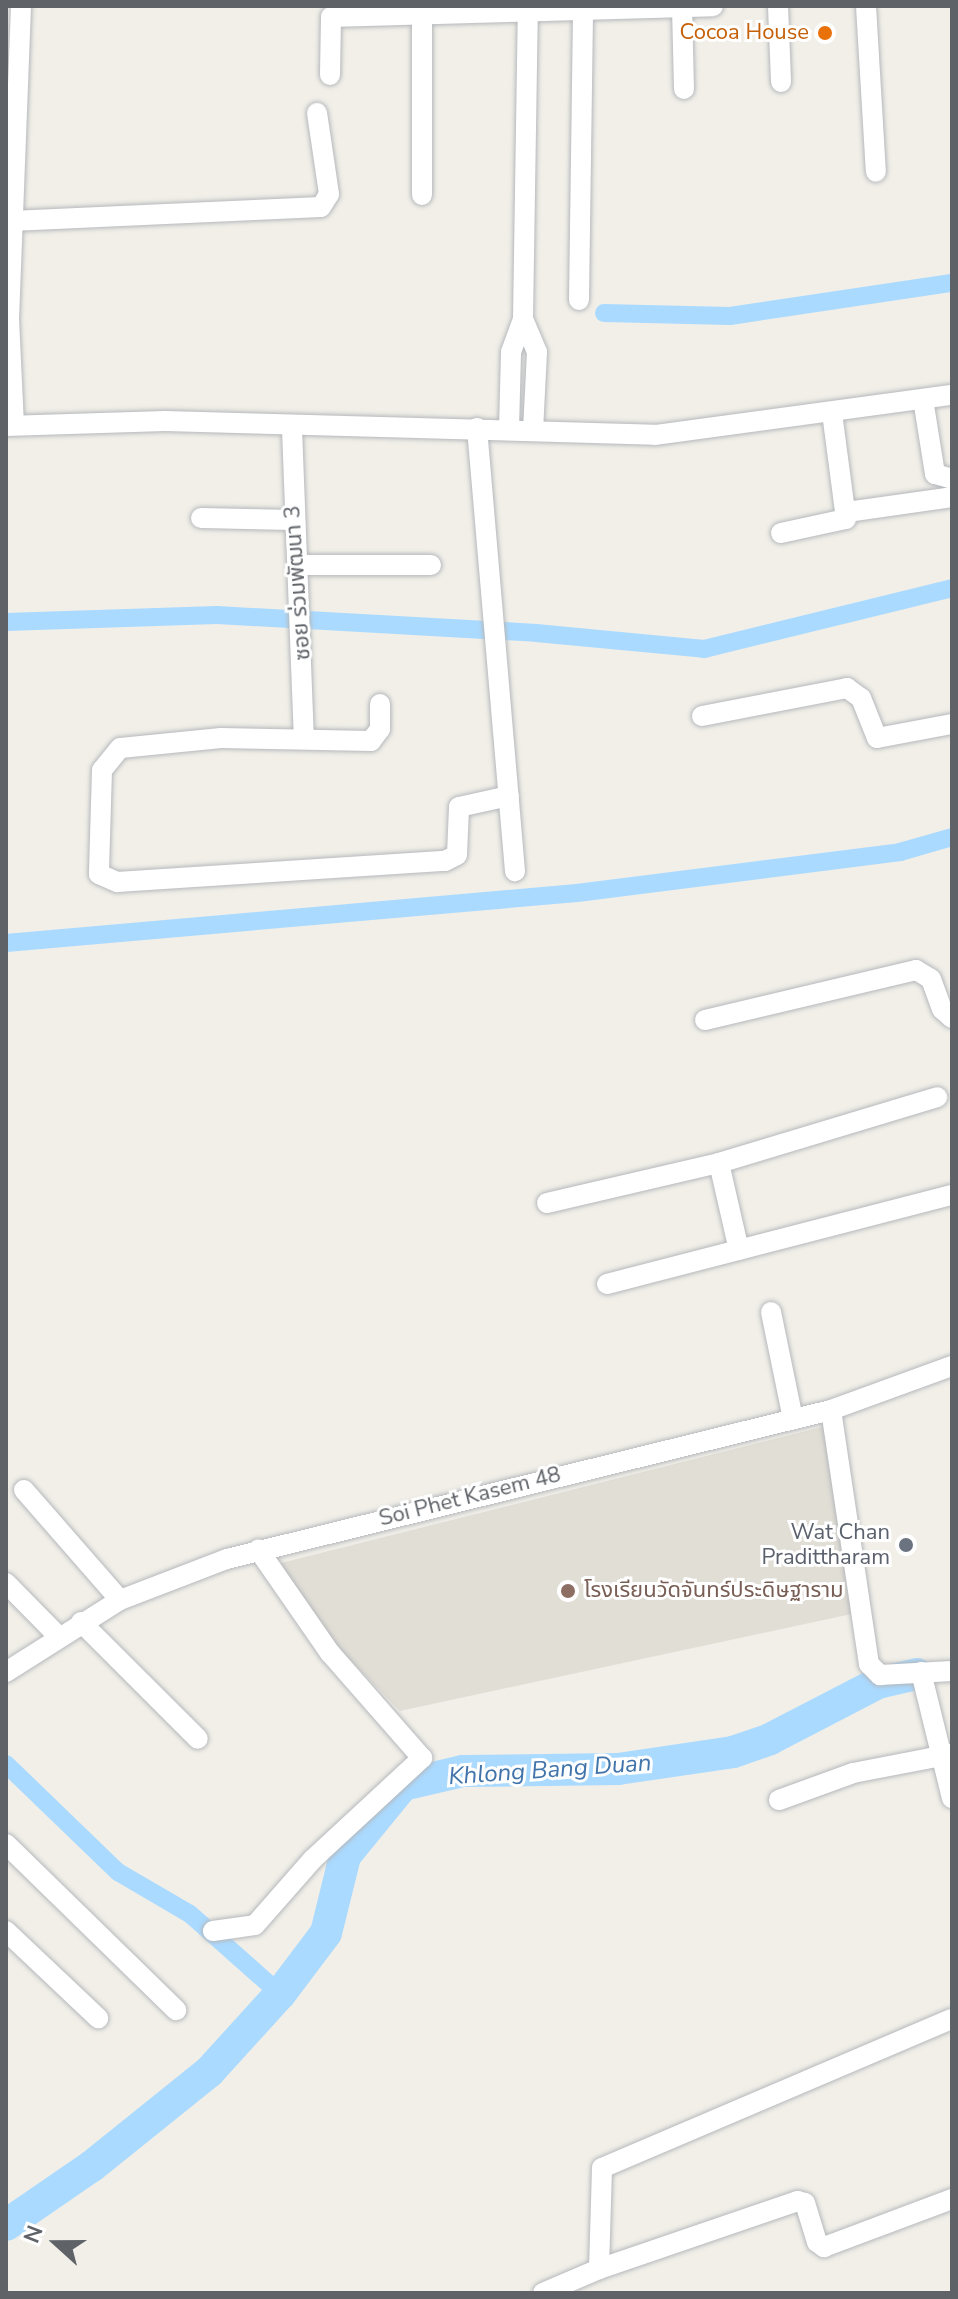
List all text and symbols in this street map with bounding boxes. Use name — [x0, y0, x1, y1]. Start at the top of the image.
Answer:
place label: Cocoa House — [680, 20, 809, 46]
marker: Cocoa House — [816, 24, 834, 42]
street label: ซอย ร่วมพัฒนา 3 — [279, 505, 317, 661]
street label: Soi Phet Kasem 48 — [376, 1462, 564, 1532]
place label: Wat Chan Pradittharam — [761, 1519, 890, 1570]
marker: Wat Chan Pradittharam — [897, 1536, 915, 1554]
place label: โรงเรียนวัดจันทร์ประดิษฐาราม — [584, 1578, 844, 1604]
marker: โรงเรียนวัดจันทร์ประดิษฐาราม — [559, 1582, 577, 1600]
water label: Khlong Bang Duan — [448, 1749, 652, 1791]
north arrow — [16, 2203, 96, 2283]
text: N — [17, 2221, 51, 2247]

